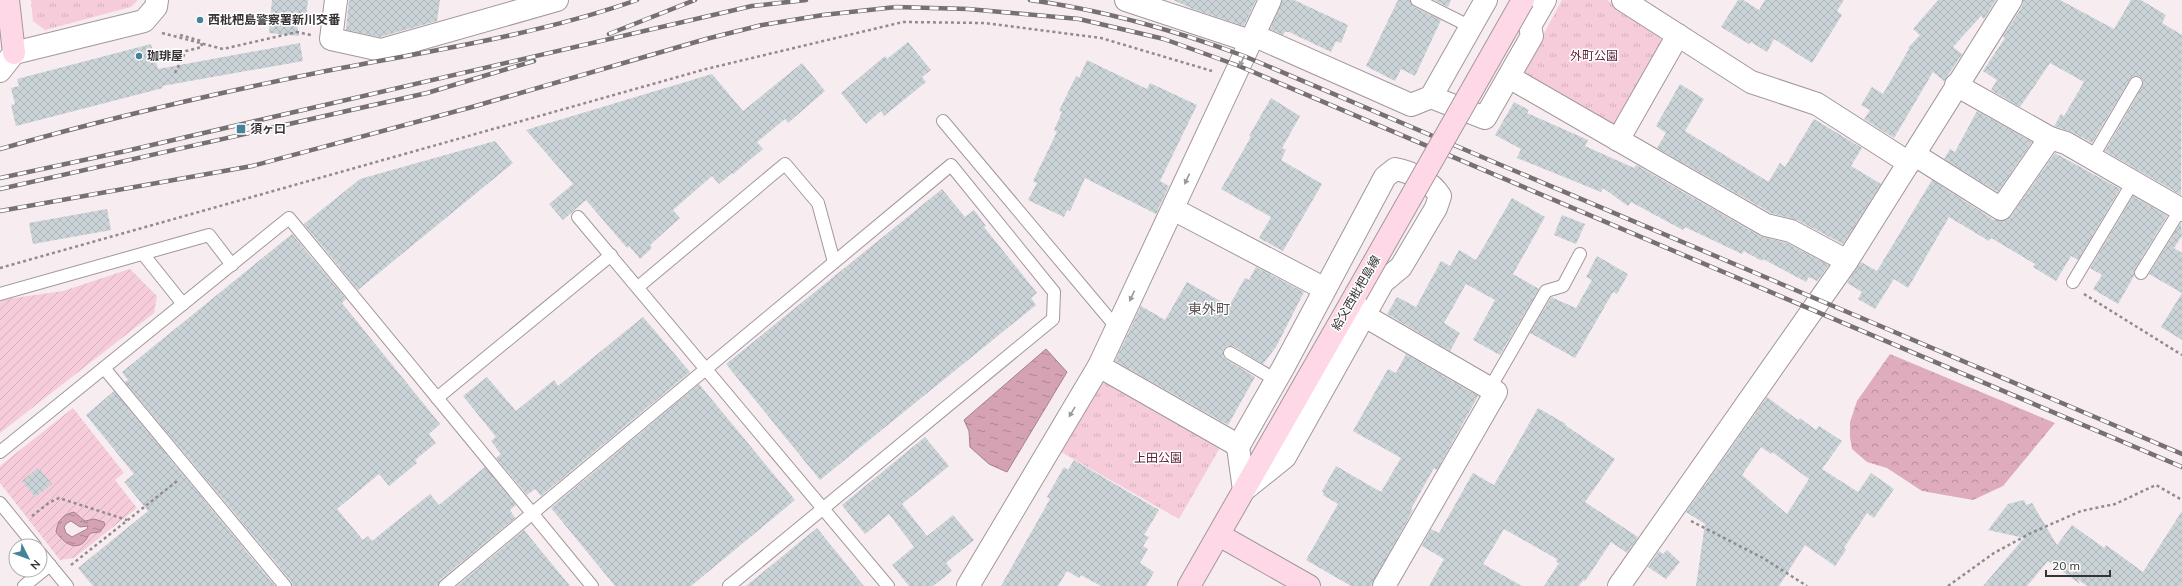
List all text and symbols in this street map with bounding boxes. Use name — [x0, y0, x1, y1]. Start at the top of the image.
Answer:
place label: 西枇杷島警察署新川交番 — [208, 12, 341, 27]
marker: 西枇杷島警察署新川交番 — [195, 15, 205, 25]
place label: 珈琲屋 — [147, 48, 183, 63]
park label: 外町公園 — [1570, 48, 1618, 63]
marker: 珈琲屋 — [134, 51, 144, 61]
one-way arrow — [1238, 55, 1244, 67]
place label: 須ヶ口 — [250, 121, 286, 136]
marker: 須ヶ口 — [235, 123, 247, 135]
one-way arrow — [1184, 173, 1190, 184]
street label: 給父西枇杷島線 — [1328, 253, 1383, 333]
one-way arrow — [1129, 291, 1135, 302]
district label: 東外町 — [1188, 300, 1230, 318]
one-way arrow — [1069, 406, 1076, 418]
park label: 上田公園 — [1134, 450, 1182, 465]
north arrow — [8, 538, 48, 578]
scale bar — [2046, 552, 2110, 578]
text: N — [27, 557, 43, 572]
text: 20 m — [2052, 558, 2080, 573]

